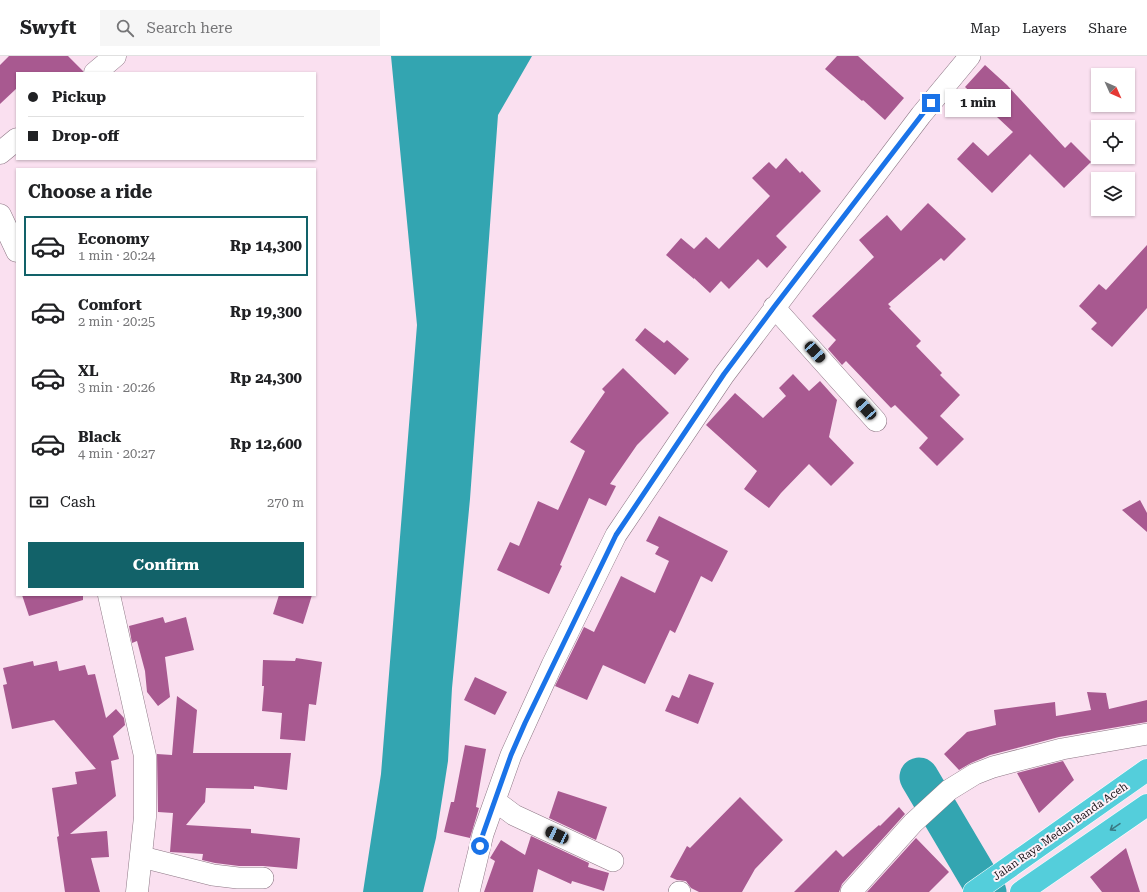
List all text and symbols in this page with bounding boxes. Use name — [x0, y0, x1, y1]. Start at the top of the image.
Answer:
search box — [100, 10, 380, 46]
text: Swyft — [20, 16, 76, 39]
icon: search — [114, 17, 136, 39]
text: Search here — [146, 19, 232, 37]
text: Map — [970, 20, 1000, 36]
text: Layers — [1022, 20, 1066, 36]
text: Share — [1088, 20, 1127, 36]
north arrow — [1091, 68, 1135, 112]
map controls — [1091, 68, 1135, 216]
text: Pickup — [52, 88, 106, 106]
callout: 1 min — [945, 89, 1011, 117]
route end — [922, 94, 940, 112]
text: 1 min — [960, 95, 996, 110]
button: locate — [1091, 120, 1135, 164]
text: Drop-off — [52, 127, 119, 145]
button: layers — [1091, 172, 1135, 216]
text: Choose a ride — [28, 181, 152, 202]
icon: car — [30, 228, 66, 264]
text: Economy — [78, 230, 149, 248]
text: Rp 14,300 — [230, 237, 302, 255]
text: 1 min · 20:24 — [78, 248, 155, 263]
icon: car — [30, 294, 66, 330]
text: Comfort — [78, 296, 142, 314]
text: Rp 19,300 — [230, 303, 302, 321]
text: 2 min · 20:25 — [78, 314, 155, 329]
car — [803, 339, 827, 365]
icon: car — [30, 360, 66, 396]
text: XL — [78, 362, 99, 380]
text: Rp 24,300 — [230, 369, 302, 387]
text: 3 min · 20:26 — [78, 380, 155, 395]
car — [854, 396, 878, 422]
icon: car — [30, 426, 66, 462]
text: Black — [78, 428, 121, 446]
text: Rp 12,600 — [230, 435, 302, 453]
text: 4 min · 20:27 — [78, 446, 155, 461]
icon: cash — [28, 491, 50, 513]
text: Cash — [60, 493, 96, 511]
text: 270 m — [267, 495, 304, 510]
button: Confirm — [28, 542, 304, 588]
street label: Jalan Raya Medan Banda Aceh — [990, 780, 1130, 883]
one-way arrow — [1110, 823, 1121, 831]
car — [544, 824, 570, 846]
route start — [471, 837, 489, 855]

